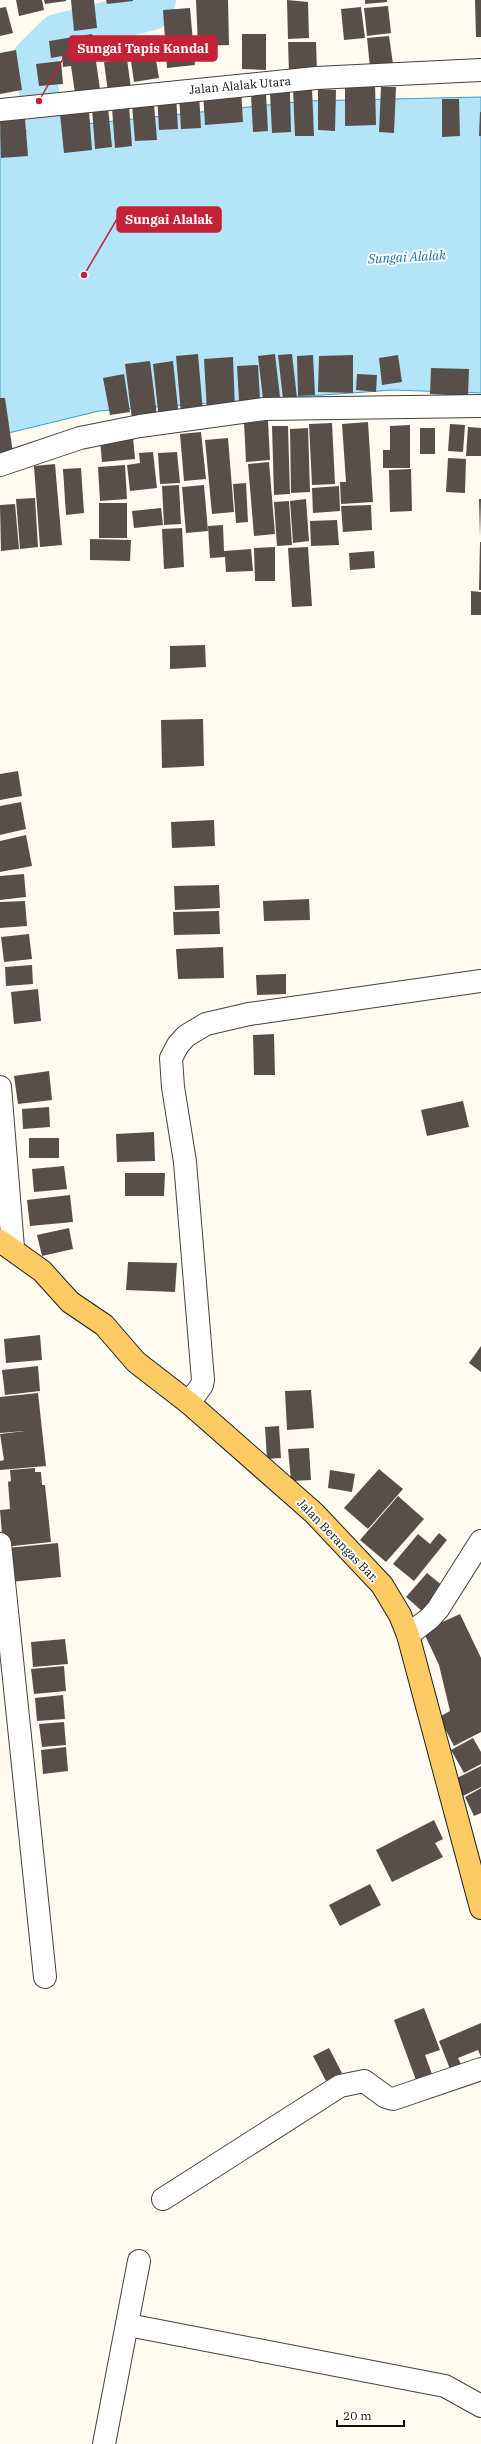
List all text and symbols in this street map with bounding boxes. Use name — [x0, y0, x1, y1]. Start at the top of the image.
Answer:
callout: Sungai Tapis Kandal — [69, 36, 217, 61]
text: Sungai Tapis Kandal — [77, 40, 209, 57]
street label: Jalan Alalak Utara — [188, 73, 292, 97]
callout: Sungai Alalak — [117, 207, 221, 232]
text: Sungai Alalak — [125, 211, 214, 228]
water label: Sungai Alalak — [367, 246, 447, 268]
street label: Jalan Berangas Bar. — [294, 1495, 382, 1585]
scale bar — [337, 2402, 404, 2428]
text: 20 m — [343, 2408, 372, 2423]

